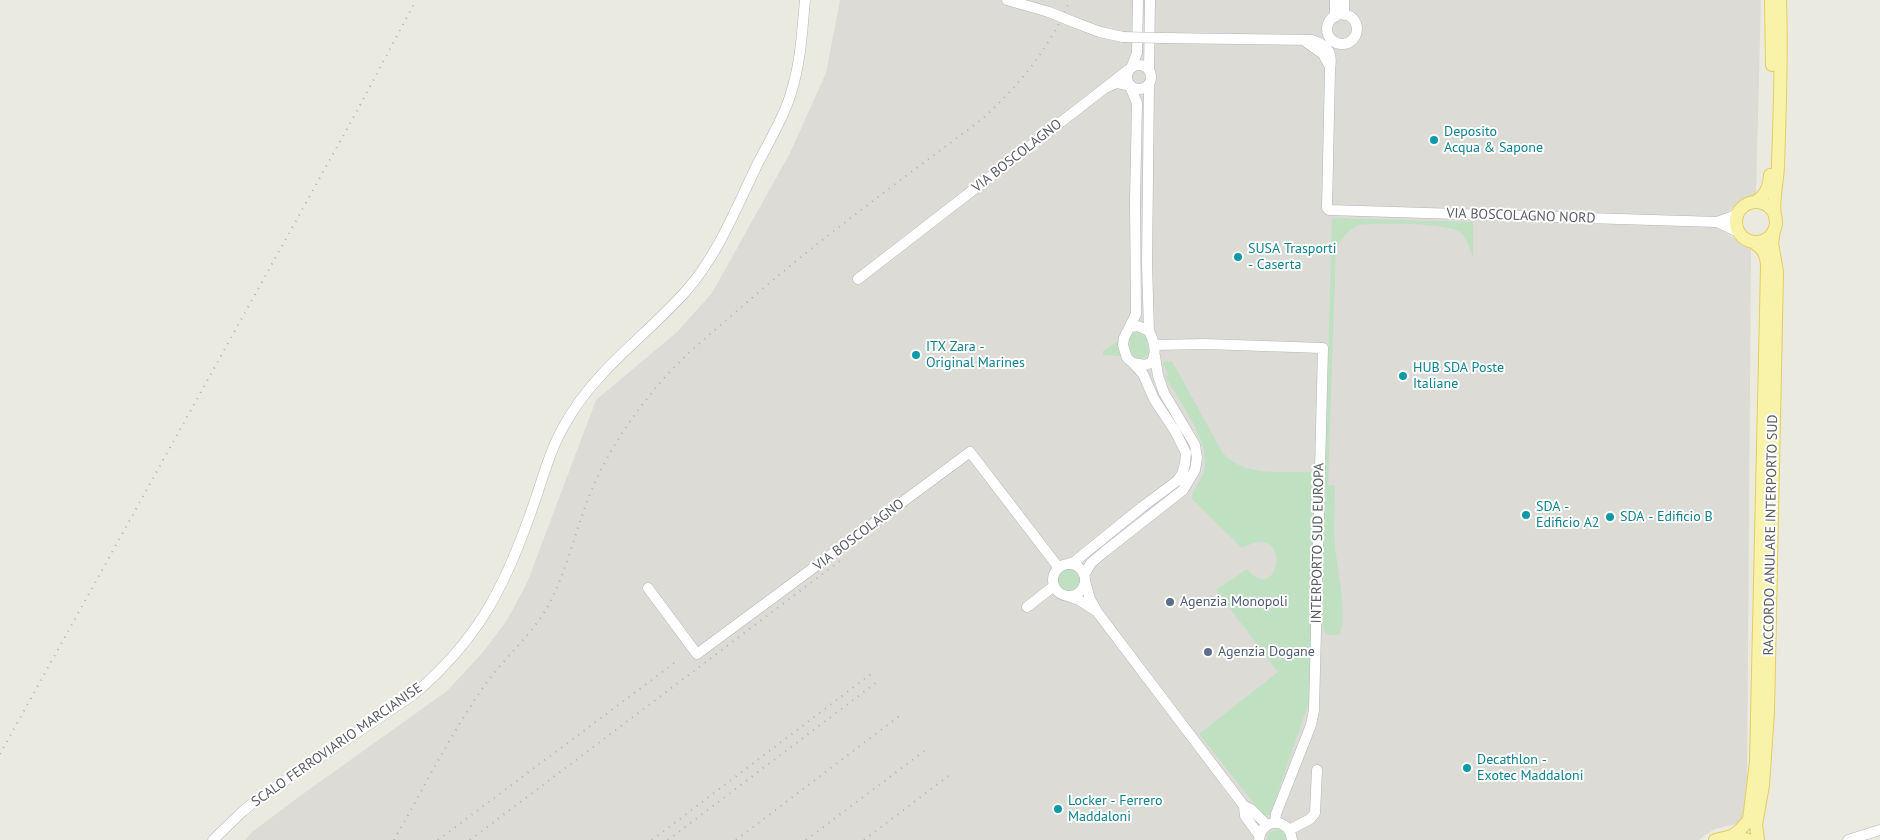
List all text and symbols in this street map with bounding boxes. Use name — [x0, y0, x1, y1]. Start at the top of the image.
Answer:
street label: VIA BOSCOLAGNO — [969, 116, 1065, 196]
place label: Deposito Acqua & Sapone — [1444, 124, 1543, 156]
marker: Deposito Acqua & Sapone — [1428, 134, 1440, 146]
street label: VIA BOSCOLAGNO NORD — [1446, 205, 1596, 227]
place label: SUSA Trasporti - Caserta — [1248, 241, 1337, 274]
marker: SUSA Trasporti - Caserta — [1232, 251, 1244, 263]
place label: ITX Zara - Original Marines — [926, 339, 1025, 372]
marker: ITX Zara - Original Marines — [910, 349, 922, 361]
place label: HUB SDA Poste Italiane — [1413, 360, 1504, 392]
marker: HUB SDA Poste Italiane — [1397, 370, 1409, 382]
street label: RACCORDO ANULARE INTERPORTO SUD — [1760, 414, 1782, 656]
street label: INTERPORTO SUD EUROPA — [1308, 463, 1328, 623]
street label: VIA BOSCOLAGNO — [810, 495, 908, 575]
place label: SDA - Edificio A2 — [1536, 499, 1599, 532]
marker: SDA - Edificio A2 — [1520, 509, 1532, 521]
place label: SDA - Edificio B — [1620, 509, 1713, 525]
marker: SDA - Edificio B — [1604, 511, 1616, 523]
place label: Agenzia Monopoli — [1180, 594, 1288, 610]
marker: Agenzia Monopoli — [1164, 596, 1176, 608]
place label: Agenzia Dogane — [1218, 644, 1315, 660]
marker: Agenzia Dogane — [1202, 646, 1214, 658]
street label: SCALO FERROVIARIO MARCIANISE — [248, 679, 426, 811]
place label: Decathlon - Exotec Maddaloni — [1477, 752, 1584, 784]
marker: Decathlon - Exotec Maddaloni — [1461, 762, 1473, 774]
place label: Locker - Ferrero Maddaloni — [1068, 793, 1162, 826]
marker: Locker - Ferrero Maddaloni — [1052, 803, 1064, 815]

